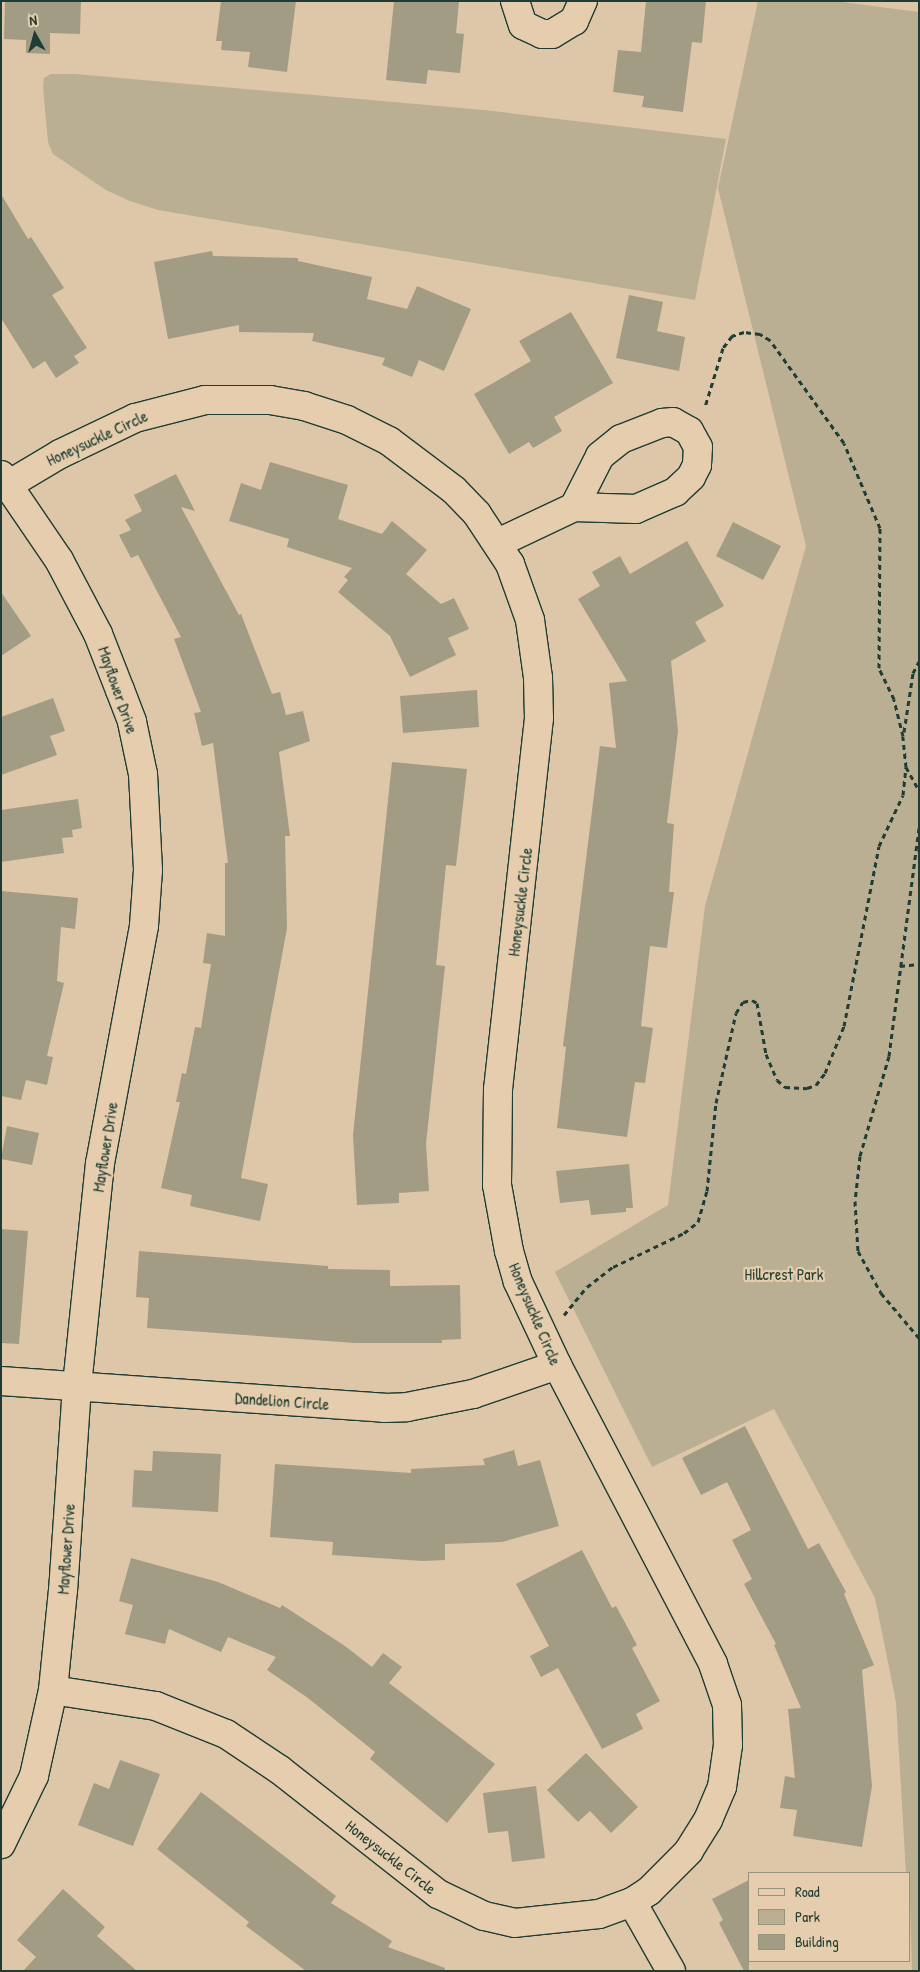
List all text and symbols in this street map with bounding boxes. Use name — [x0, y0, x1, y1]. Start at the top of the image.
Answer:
north arrow — [10, 10, 60, 60]
text: N — [28, 10, 38, 29]
street label: Honeysuckle Circle — [43, 406, 151, 470]
street label: Mayflower Drive — [94, 644, 142, 736]
street label: Honeysuckle Circle — [504, 847, 536, 957]
street label: Mayflower Drive — [88, 1101, 122, 1193]
street label: Honeysuckle Circle — [505, 1260, 565, 1368]
park label: Hillcrest Park — [745, 1264, 823, 1284]
street label: Dandelion Circle — [234, 1388, 330, 1414]
street label: Mayflower Drive — [53, 1503, 79, 1595]
street label: Honeysuckle Circle — [342, 1816, 440, 1898]
legend — [748, 1872, 910, 1962]
text: Road — [795, 1881, 820, 1902]
text: Park — [795, 1906, 820, 1927]
text: Building — [795, 1931, 839, 1952]

